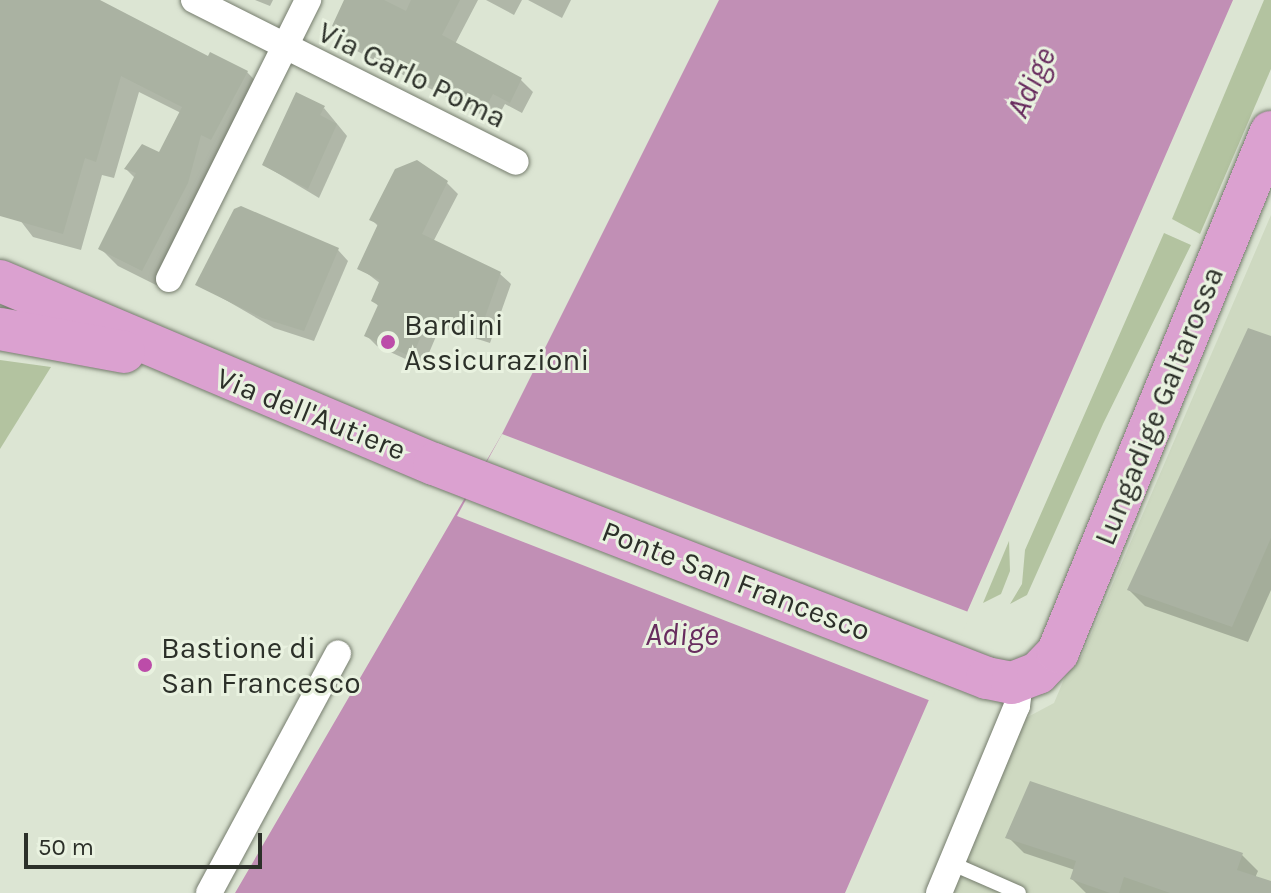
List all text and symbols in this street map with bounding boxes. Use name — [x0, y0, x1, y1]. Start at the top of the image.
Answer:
street label: Via Carlo Poma — [312, 14, 512, 136]
water label: Adige — [999, 42, 1065, 124]
street label: Lungadige Galtarossa — [1087, 261, 1231, 551]
place label: Bardini Assicurazioni — [404, 307, 589, 378]
marker: Bardini Assicurazioni — [379, 333, 397, 351]
street label: Via dell'Autiere — [211, 360, 411, 468]
street label: Ponte San Francesco — [597, 513, 875, 649]
water label: Adige — [645, 616, 719, 654]
place label: Bastione di San Francesco — [161, 630, 361, 700]
marker: Bastione di San Francesco — [136, 656, 154, 674]
scale bar — [28, 817, 266, 867]
text: 50 m — [38, 833, 94, 861]

